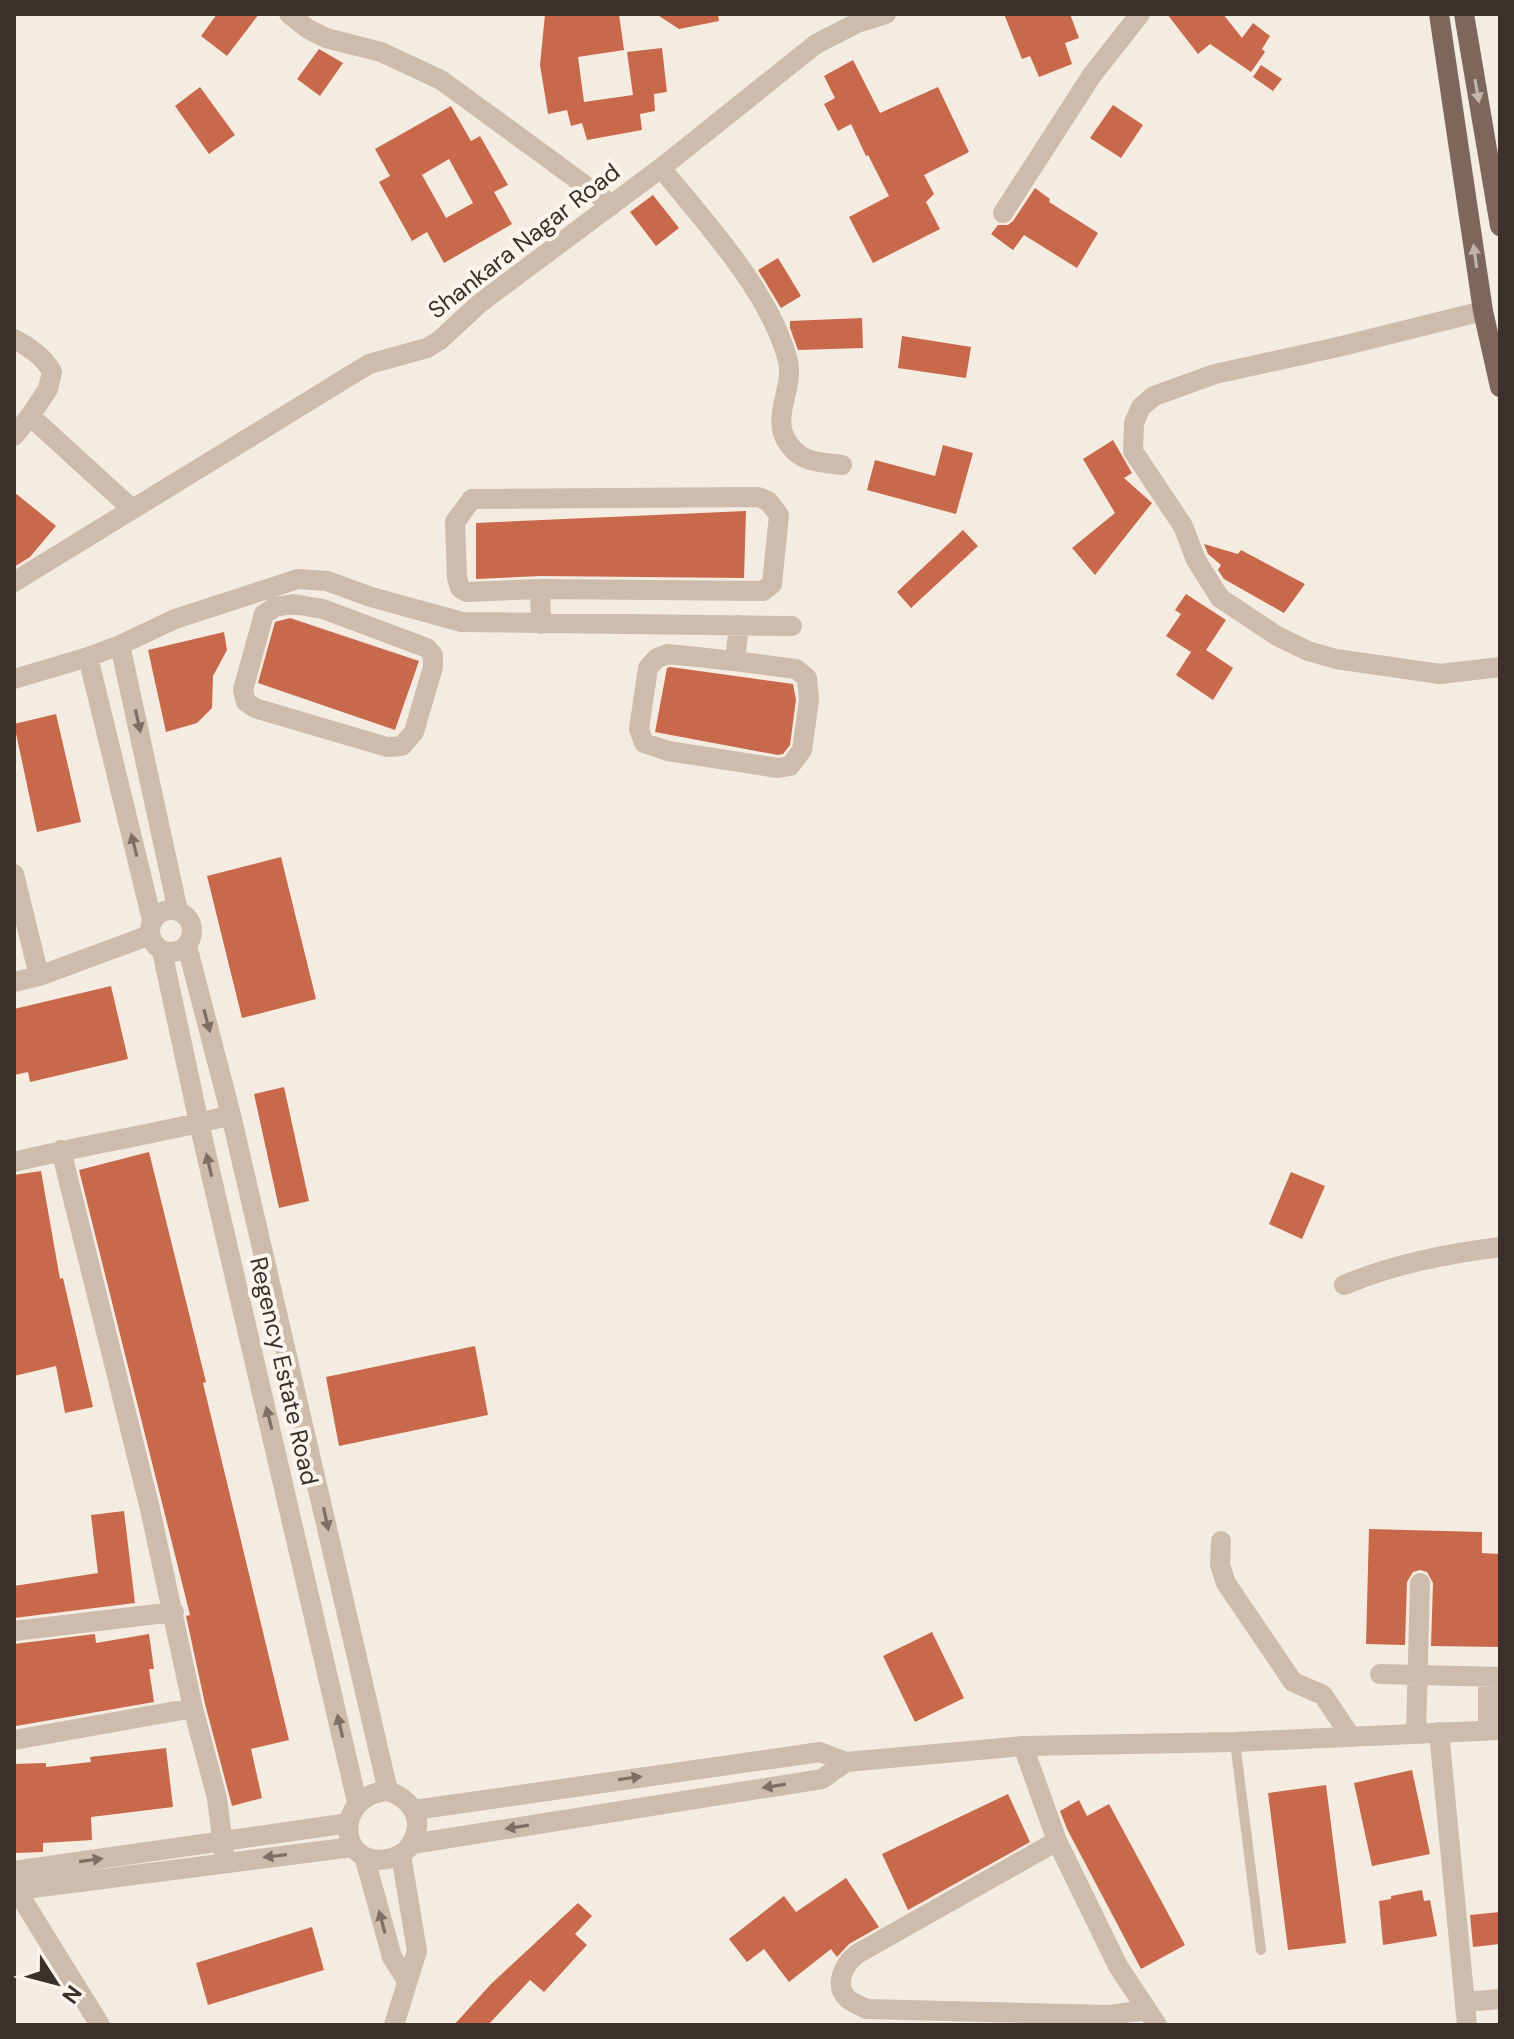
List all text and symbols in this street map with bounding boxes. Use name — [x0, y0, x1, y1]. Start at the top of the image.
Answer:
one-way arrow — [1471, 79, 1484, 104]
street label: Shankara Nagar Road — [421, 156, 626, 325]
one-way arrow — [1468, 243, 1481, 268]
one-way arrow — [132, 709, 145, 734]
one-way arrow — [127, 832, 139, 857]
one-way arrow — [201, 1009, 213, 1034]
one-way arrow — [202, 1153, 215, 1178]
street label: Regency Estate Road — [243, 1254, 326, 1488]
one-way arrow — [262, 1406, 275, 1431]
one-way arrow — [320, 1507, 333, 1532]
one-way arrow — [334, 1714, 346, 1739]
one-way arrow — [618, 1771, 643, 1784]
one-way arrow — [761, 1781, 786, 1793]
one-way arrow — [504, 1821, 529, 1834]
one-way arrow — [262, 1850, 287, 1863]
one-way arrow — [79, 1853, 104, 1866]
one-way arrow — [376, 1909, 388, 1934]
north arrow — [16, 1943, 96, 2023]
text: N — [55, 1979, 88, 2009]

